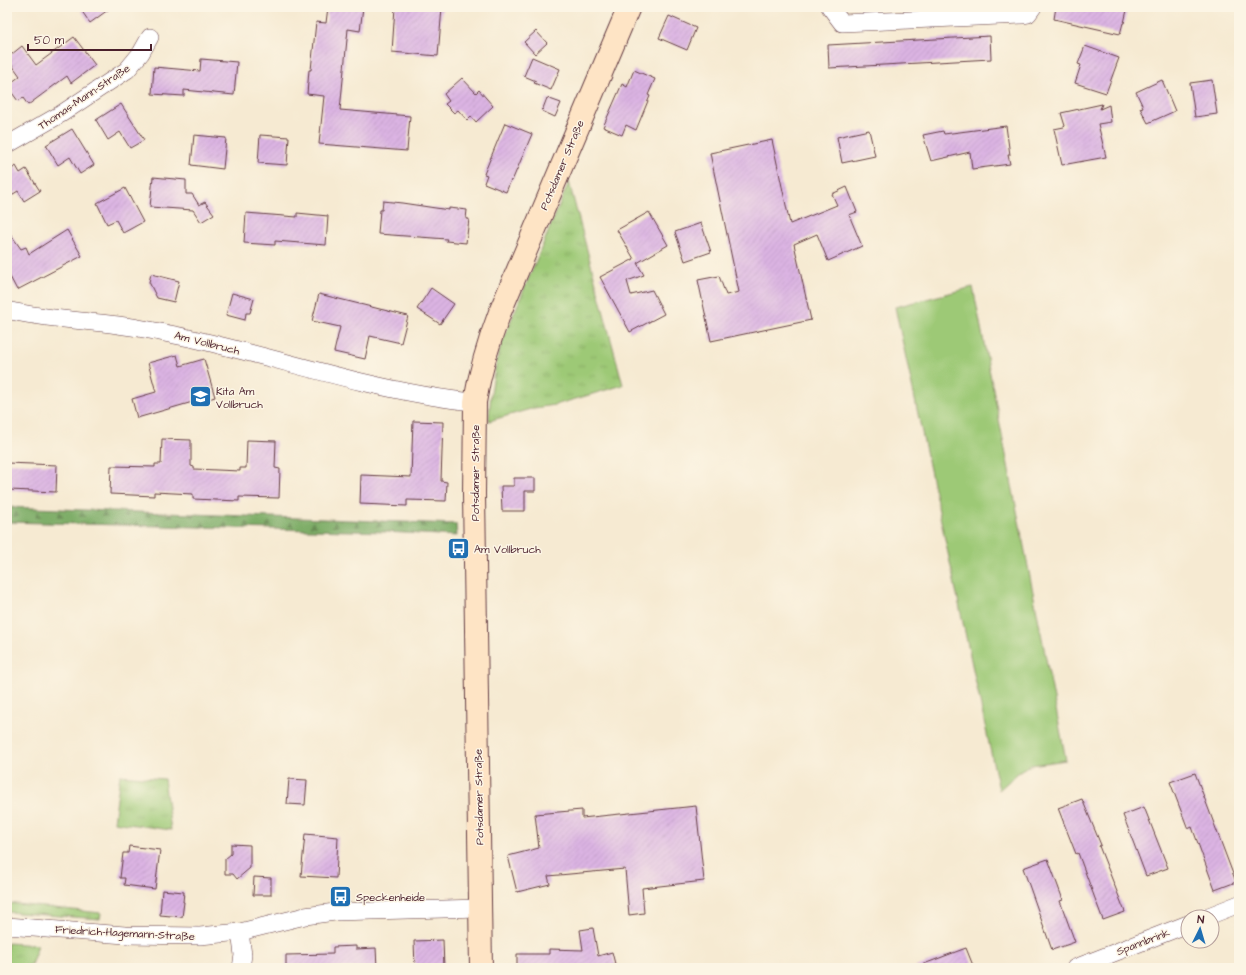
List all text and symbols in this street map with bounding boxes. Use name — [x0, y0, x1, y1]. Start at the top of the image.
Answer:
scale bar — [28, 26, 151, 52]
text: 50 m — [34, 32, 65, 49]
street label: Thomas-Mann-Straße — [35, 61, 133, 133]
street label: Potsdamer Straße — [536, 118, 588, 212]
street label: Am Vollbruch — [173, 328, 242, 358]
school or university icon: Kita Am Vollbruch — [188, 384, 214, 410]
place label: Kita Am Vollbruch — [216, 384, 263, 412]
street label: Potsdamer Straße — [468, 425, 483, 521]
bus stop icon: Am Vollbruch — [446, 536, 472, 562]
place label: Am Vollbruch — [474, 542, 541, 557]
street label: Potsdamer Straße — [471, 749, 487, 845]
bus stop icon: Speckenheide — [327, 884, 353, 910]
place label: Speckenheide — [356, 890, 425, 905]
north arrow — [1180, 909, 1220, 949]
text: N — [1197, 912, 1205, 927]
street label: Friedrich-Hagemann-Straße — [55, 922, 195, 945]
street label: Spannbrink — [1114, 925, 1172, 959]

